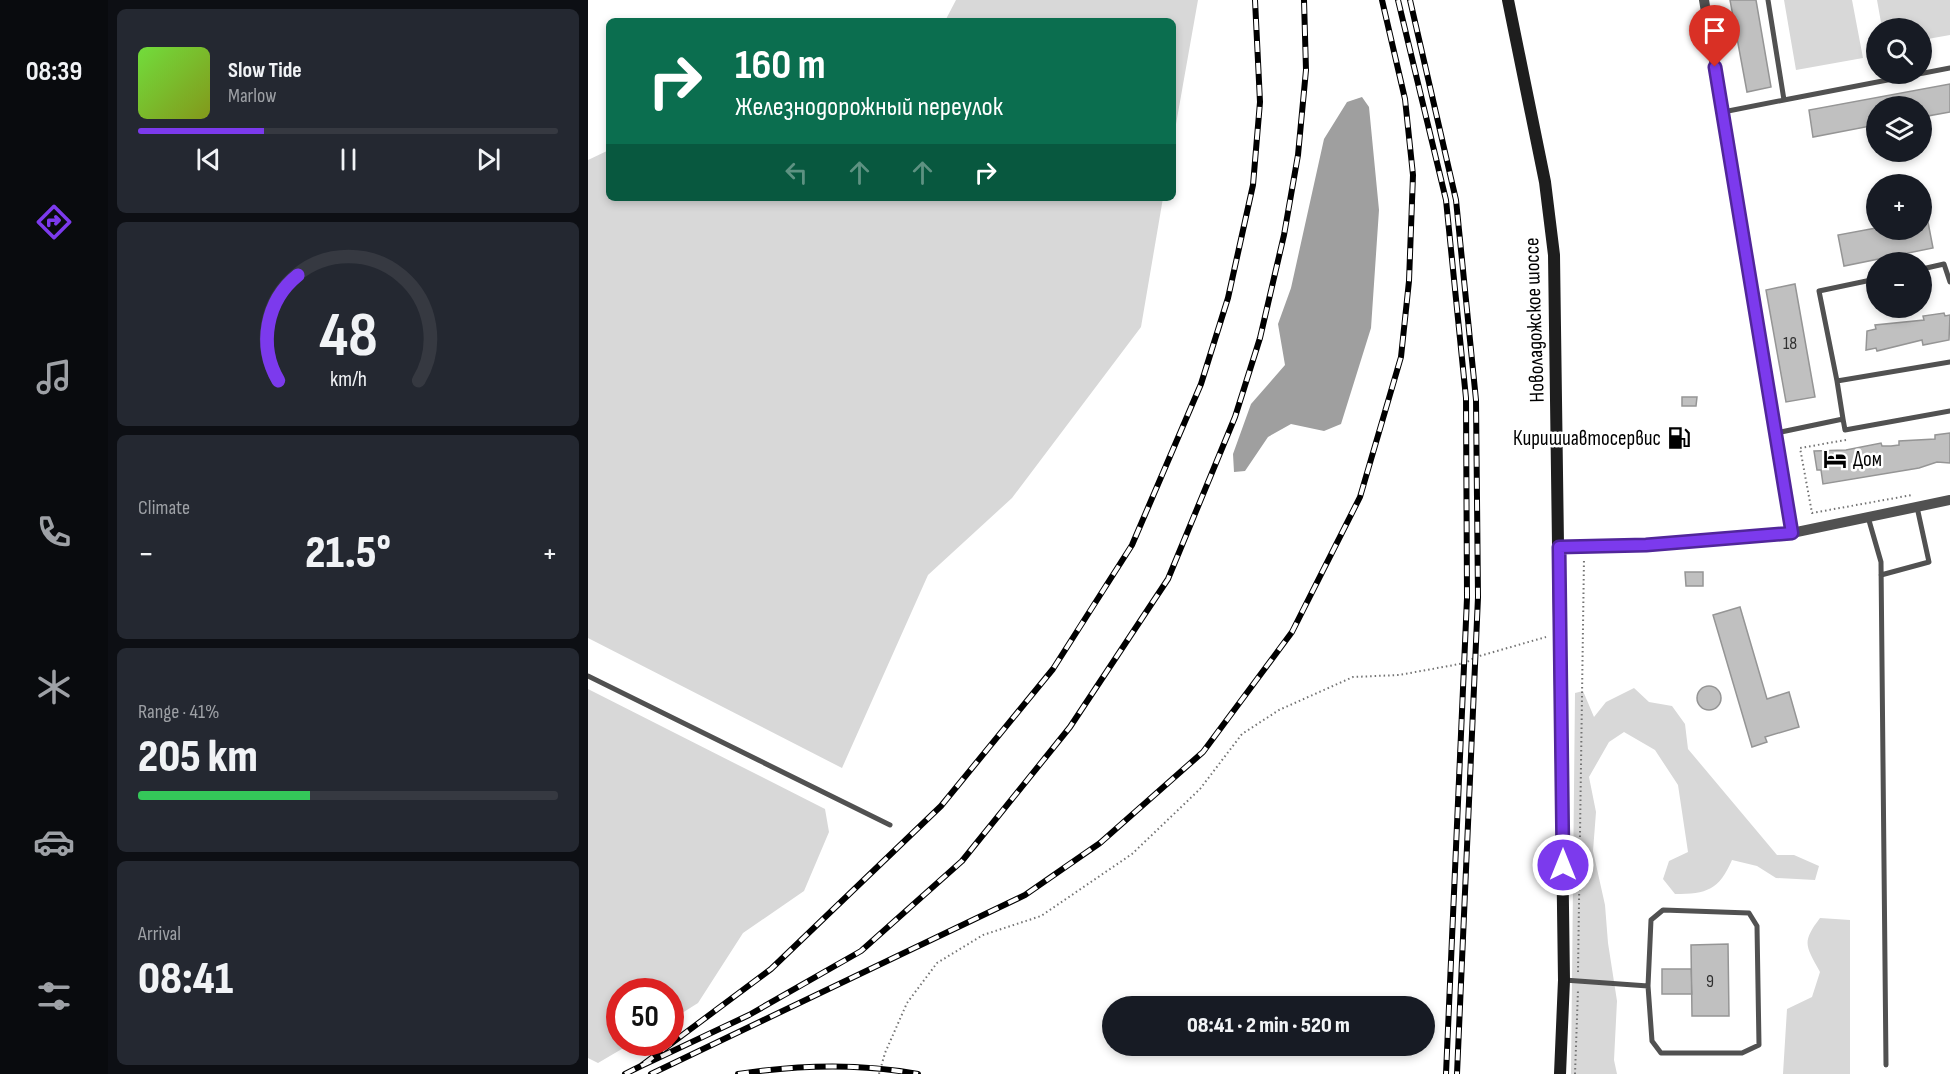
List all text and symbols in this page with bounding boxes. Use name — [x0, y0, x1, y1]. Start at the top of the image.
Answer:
pin — [1689, 5, 1740, 67]
icon: arrive — [1698, 14, 1731, 47]
map controls — [1866, 18, 1932, 318]
button: search — [1866, 18, 1932, 84]
text: 160 m — [735, 40, 826, 91]
icon: right — [636, 42, 714, 120]
text: 08:39 — [26, 56, 82, 88]
text: Slow Tide — [228, 57, 302, 84]
text: Marlow — [228, 84, 276, 108]
text: Железнодорожный переулок — [735, 91, 1003, 123]
button: layers — [1866, 96, 1932, 162]
icon: previous — [192, 143, 225, 176]
icon: pause — [332, 143, 365, 176]
icon: next — [472, 143, 505, 176]
icon: left — [780, 156, 813, 189]
icon: ahead — [843, 156, 876, 189]
icon: ahead — [906, 156, 939, 189]
icon: right — [969, 156, 1002, 189]
button: + — [1866, 174, 1932, 240]
icon: directions — [33, 201, 75, 243]
street label: Новоладожское шоссе — [1519, 237, 1550, 403]
button: − — [1866, 252, 1932, 318]
text: 48 — [319, 299, 377, 374]
house number: 18 — [1783, 333, 1797, 354]
icon: music — [33, 356, 75, 398]
text: km/h — [329, 367, 367, 392]
fuel station icon: Киришиавтосервис — [1666, 425, 1692, 451]
place label: Киришиавтосервис — [1513, 426, 1661, 451]
hotel icon: Дом — [1822, 446, 1848, 472]
place label: Дом — [1853, 447, 1882, 472]
text: Climate — [138, 496, 190, 520]
icon: phone — [33, 511, 75, 553]
text: 21.5° — [305, 526, 391, 581]
text: − — [138, 534, 154, 574]
text: + — [542, 534, 558, 574]
icon: climate — [33, 666, 75, 708]
text: Range · 41% — [138, 700, 219, 724]
text: 205 km — [138, 730, 258, 785]
icon: car — [33, 821, 75, 863]
position arrow — [1531, 833, 1595, 897]
text: Arrival — [138, 922, 181, 946]
text: 08:41 — [138, 952, 233, 1007]
house number: 9 — [1706, 971, 1714, 992]
icon: filters — [33, 975, 75, 1017]
speed limit sign: 50 — [606, 978, 684, 1056]
text: 08:41 · 2 min · 520 m — [1187, 1012, 1350, 1039]

